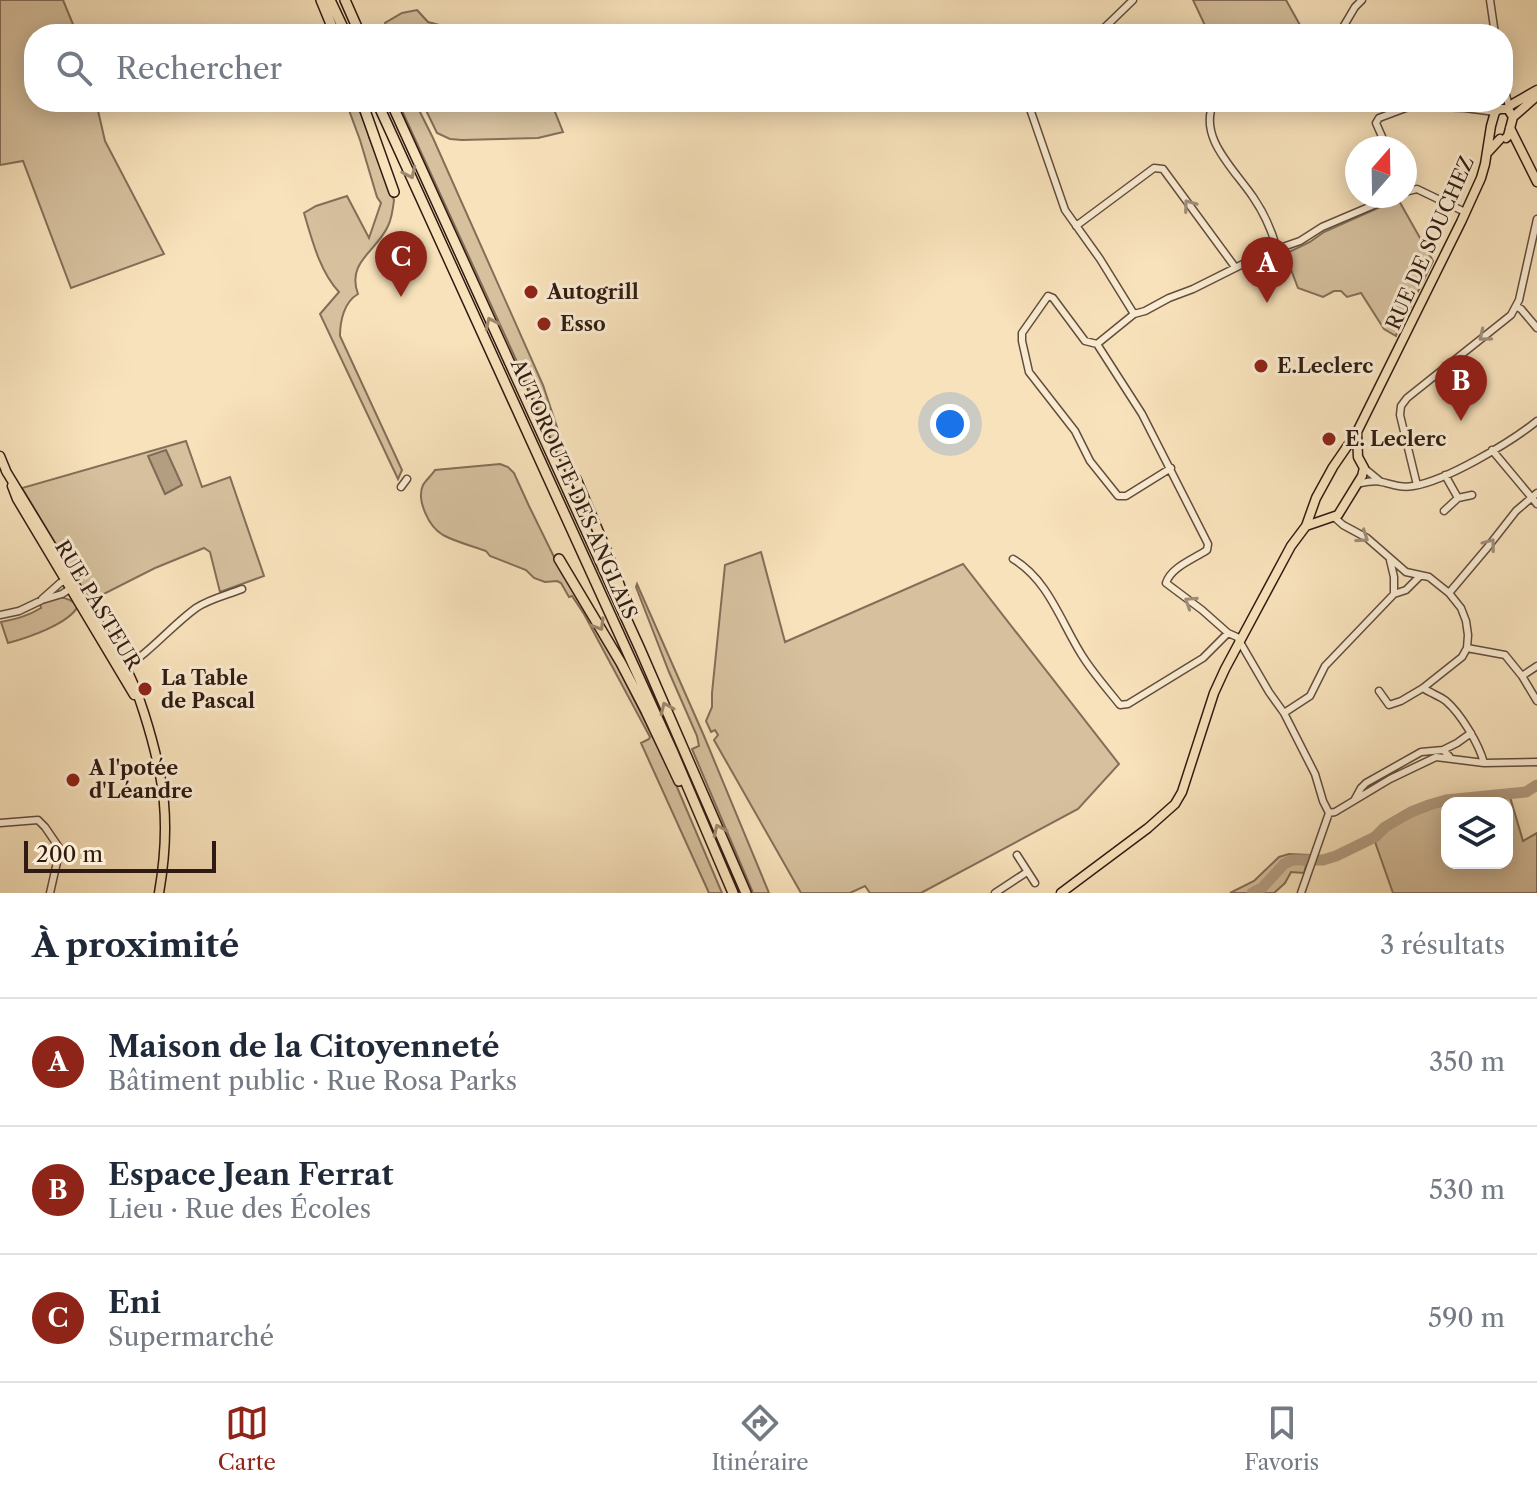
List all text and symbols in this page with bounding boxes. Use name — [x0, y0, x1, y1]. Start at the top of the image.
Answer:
search box — [24, 24, 1513, 112]
icon: search — [52, 46, 96, 90]
text: Rechercher — [116, 50, 282, 87]
north arrow — [1345, 136, 1417, 208]
street label: RUE DE SOUCHEZ — [1381, 152, 1479, 334]
one-way arrow — [400, 165, 416, 179]
one-way arrow — [1184, 199, 1199, 213]
pin: C — [375, 231, 427, 297]
pin: A — [1241, 237, 1293, 303]
place label: Autogrill — [546, 280, 639, 304]
marker: Autogrill — [522, 283, 540, 301]
place label: Esso — [560, 312, 606, 336]
marker: Esso — [535, 315, 553, 333]
one-way arrow — [485, 317, 501, 331]
one-way arrow — [1479, 326, 1493, 341]
street label: AUTOROUTE DES ANGLAIS — [505, 354, 642, 623]
place label: E.Leclerc — [1277, 354, 1373, 378]
pin: B — [1435, 355, 1487, 421]
marker: E.Leclerc — [1252, 357, 1270, 375]
your location — [930, 404, 970, 444]
place label: E. Leclerc — [1345, 427, 1446, 451]
marker: E. Leclerc — [1320, 430, 1338, 448]
one-way arrow — [1355, 527, 1369, 542]
street label: RUE PASTEUR — [50, 536, 147, 675]
one-way arrow — [1481, 538, 1495, 553]
one-way arrow — [1184, 596, 1199, 611]
one-way arrow — [590, 616, 605, 631]
place label: La Table de Pascal — [161, 666, 255, 713]
marker: La Table de Pascal — [136, 680, 154, 698]
one-way arrow — [659, 702, 675, 716]
place label: A l'potée d'Léandre — [88, 756, 193, 803]
marker: A l'potée d'Léandre — [64, 771, 82, 789]
map controls — [1441, 797, 1513, 869]
button: layers — [1441, 797, 1513, 869]
one-way arrow — [713, 824, 729, 838]
scale bar — [24, 837, 216, 873]
text: 200 m — [36, 841, 103, 868]
text: À proximité — [32, 924, 239, 966]
text: 3 résultats — [1380, 929, 1505, 961]
text: Maison de la Citoyenneté — [108, 1028, 499, 1065]
text: A — [48, 1046, 68, 1078]
text: 350 m — [1429, 1046, 1505, 1078]
text: Bâtiment public · Rue Rosa Parks — [108, 1065, 517, 1097]
text: Espace Jean Ferrat — [108, 1156, 394, 1193]
text: B — [48, 1174, 68, 1206]
text: 530 m — [1429, 1174, 1505, 1206]
text: Lieu · Rue des Écoles — [108, 1193, 371, 1225]
text: Eni — [108, 1284, 161, 1321]
text: C — [48, 1302, 68, 1334]
text: 590 m — [1428, 1302, 1505, 1334]
text: Supermarché — [108, 1321, 274, 1353]
tab: Carte — [218, 1401, 276, 1476]
tab: Itinéraire — [711, 1401, 809, 1476]
tab: Favoris — [1244, 1401, 1319, 1476]

